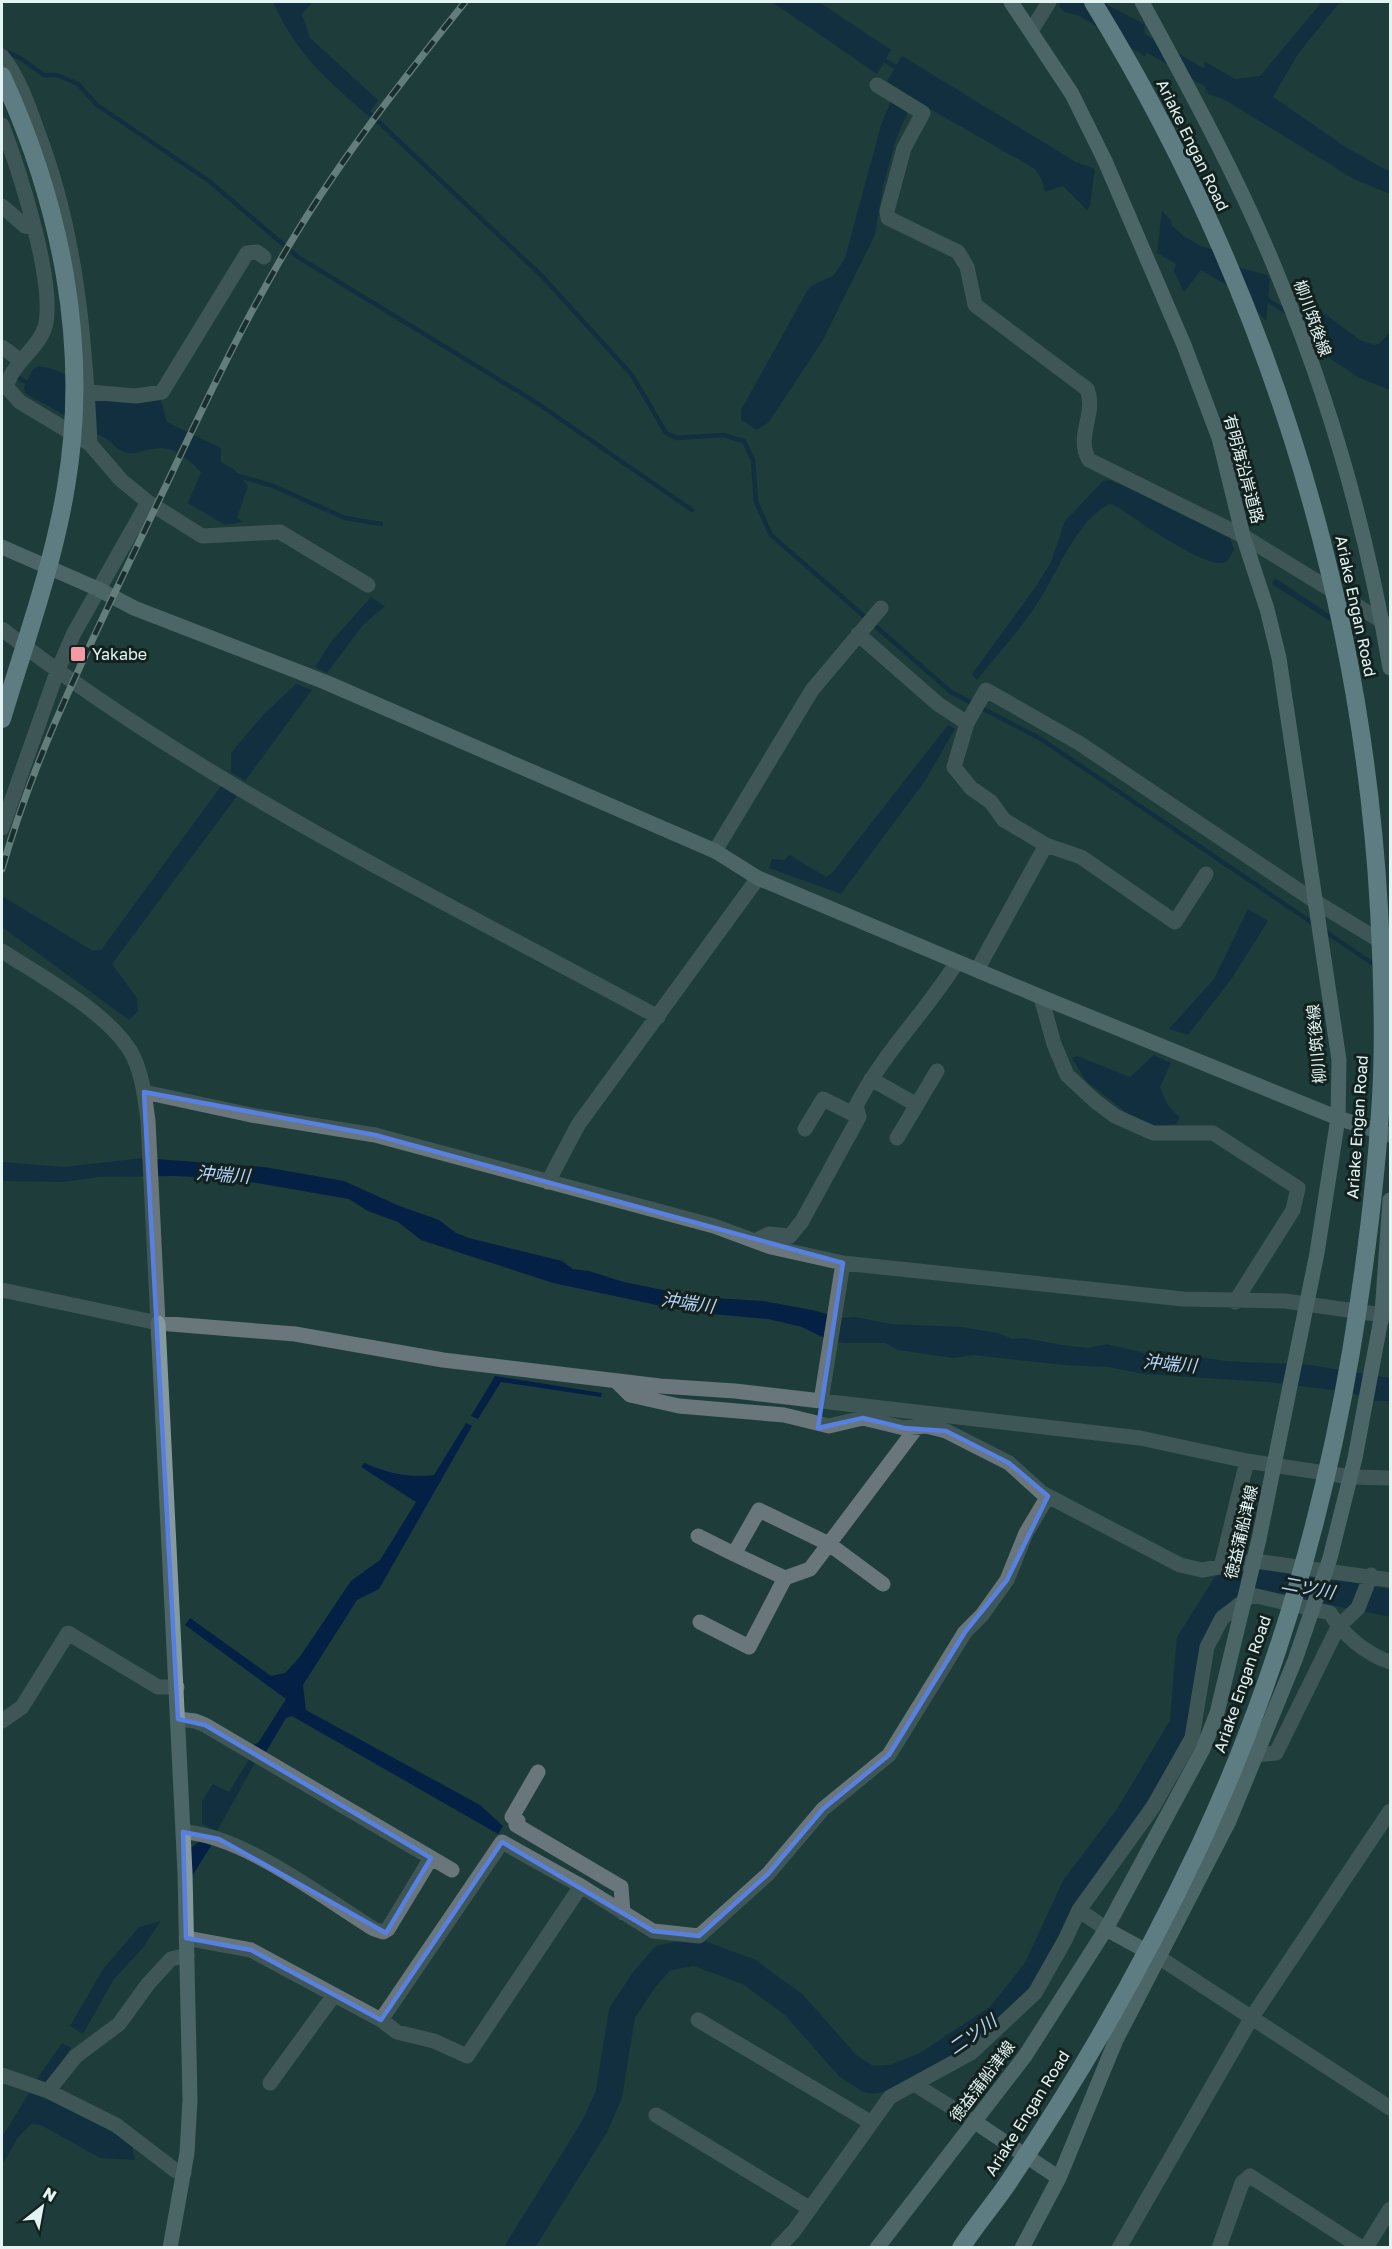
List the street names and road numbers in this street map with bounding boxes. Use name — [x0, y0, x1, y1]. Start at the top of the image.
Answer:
street label: Ariake Engan Road — [1152, 76, 1234, 214]
street label: 柳川筑後線 — [1290, 277, 1336, 359]
street label: 有明海沿岸道路 — [1220, 412, 1268, 526]
street label: Ariake Engan Road — [1331, 534, 1381, 678]
street label: 柳川筑後線 — [1303, 1003, 1329, 1085]
street label: Ariake Engan Road — [1342, 1055, 1372, 1199]
street label: 徳益蒲船津線 — [1220, 1483, 1262, 1581]
street label: Ariake Engan Road — [1209, 1613, 1275, 1755]
street label: 徳益蒲船津線 — [945, 2037, 1019, 2125]
street label: Ariake Engan Road — [980, 2047, 1074, 2179]

